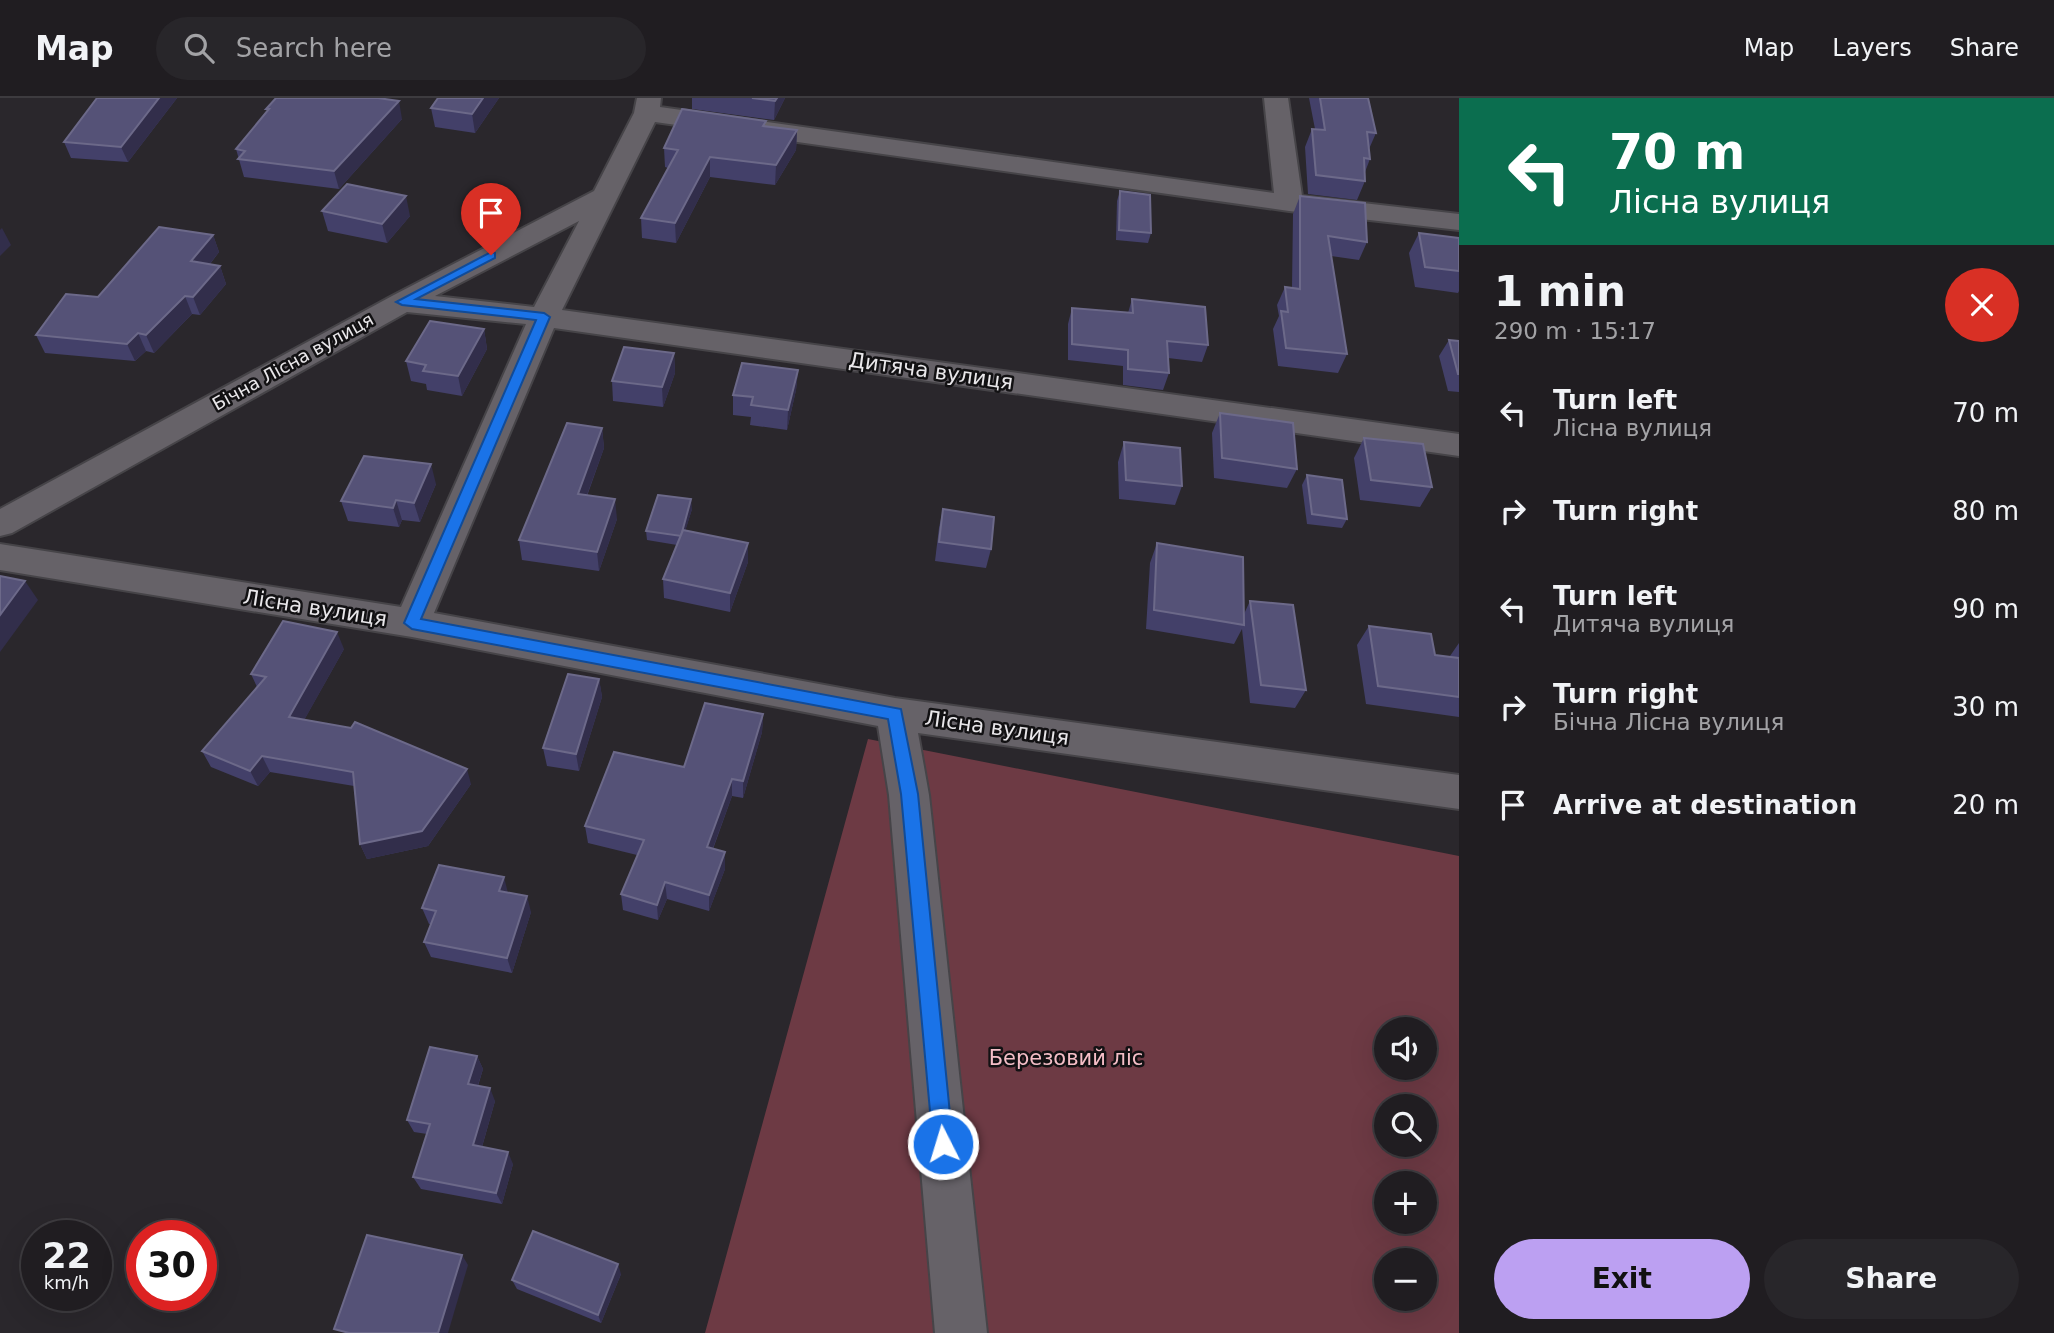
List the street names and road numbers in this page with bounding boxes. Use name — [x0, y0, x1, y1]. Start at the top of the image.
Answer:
street label: Бічна Лісна вулиця — [209, 309, 377, 415]
street label: Дитяча вулиця — [847, 348, 1015, 394]
street label: Лісна вулиця — [241, 585, 389, 631]
street label: Лісна вулиця — [923, 706, 1071, 750]

